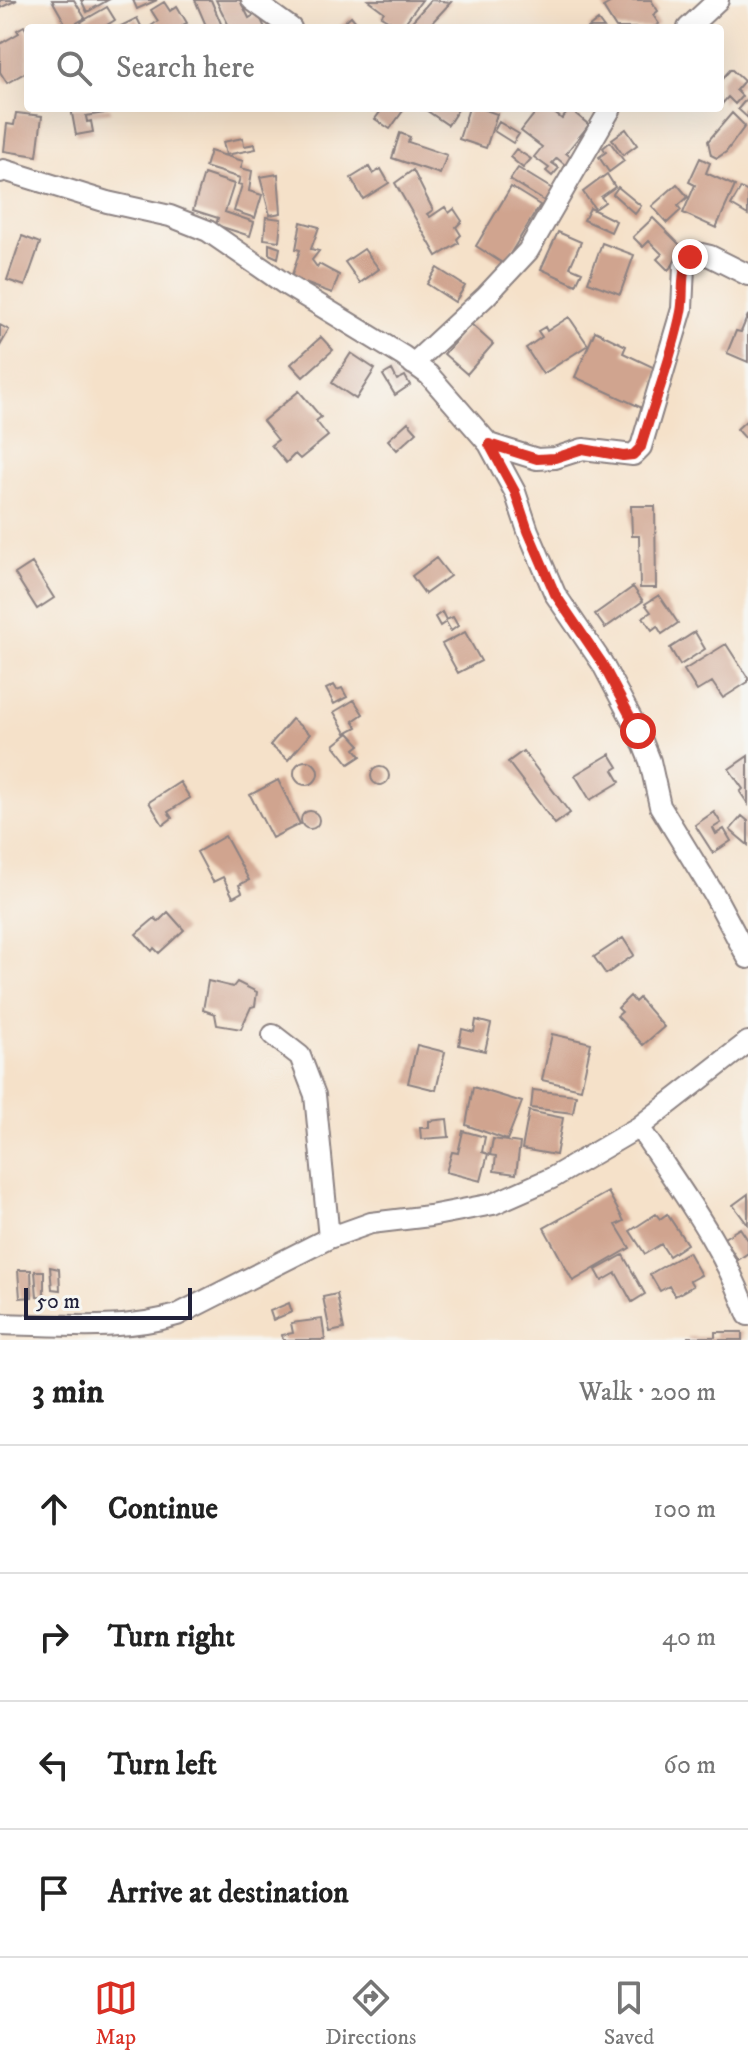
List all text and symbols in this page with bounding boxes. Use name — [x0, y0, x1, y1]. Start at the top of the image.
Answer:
search box — [24, 24, 724, 112]
icon: search — [52, 46, 96, 90]
text: Search here — [116, 50, 255, 87]
route end — [672, 239, 708, 275]
route start — [620, 713, 656, 749]
scale bar — [24, 1284, 192, 1320]
text: 50 m — [36, 1288, 80, 1315]
text: 3 min — [32, 1371, 104, 1413]
text: Walk · 200 m — [579, 1376, 716, 1409]
icon: ahead — [32, 1487, 76, 1531]
text: Continue — [108, 1491, 218, 1528]
text: 100 m — [653, 1493, 716, 1526]
icon: right — [32, 1615, 76, 1659]
text: Turn right — [108, 1619, 235, 1656]
text: 40 m — [662, 1621, 716, 1654]
icon: left — [32, 1743, 76, 1787]
text: Turn left — [108, 1747, 217, 1784]
text: 60 m — [663, 1749, 716, 1782]
icon: arrive — [32, 1871, 76, 1915]
text: Arrive at destination — [108, 1875, 349, 1912]
tab: Map — [94, 1976, 138, 2051]
tab: Directions — [325, 1976, 416, 2051]
tab: Saved — [604, 1976, 654, 2051]

